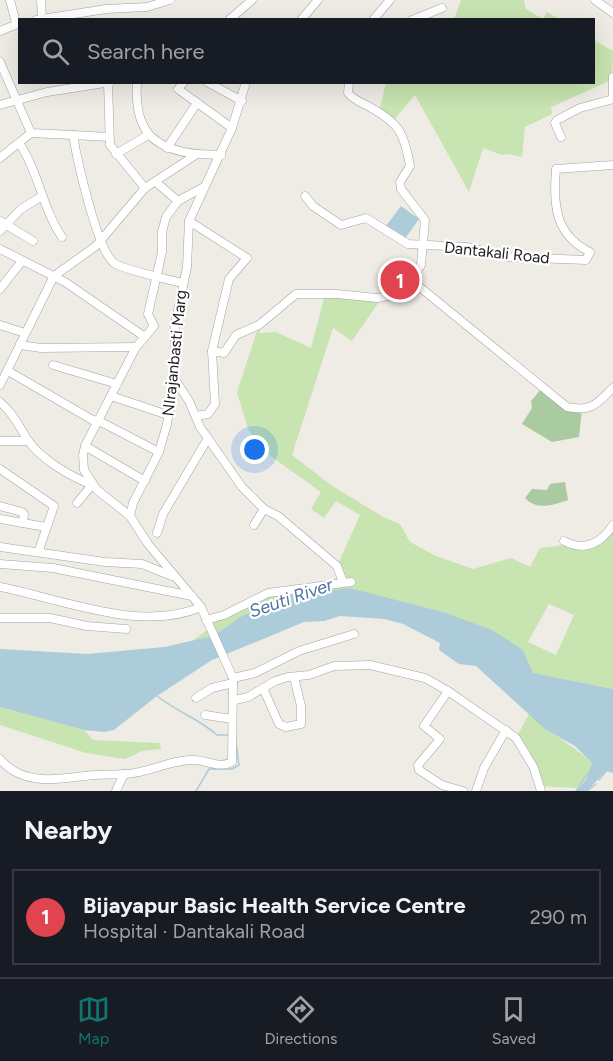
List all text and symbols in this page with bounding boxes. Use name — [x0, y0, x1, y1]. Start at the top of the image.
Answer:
search box — [18, 18, 595, 84]
icon: search — [39, 35, 72, 68]
text: Search here — [87, 38, 205, 65]
street label: Dantakali Road — [443, 238, 551, 267]
pin: 1 — [380, 258, 420, 302]
street label: NIrajanbasti Marg — [158, 289, 191, 417]
your location — [240, 435, 269, 464]
water label: Seuti River — [246, 573, 337, 623]
text: Nearby — [24, 814, 112, 846]
text: Bijayapur Basic Health Service Centre — [83, 892, 466, 919]
text: 1 — [41, 905, 50, 929]
text: 290 m — [530, 905, 587, 929]
text: Hospital · Dantakali Road — [83, 919, 305, 943]
tab: Map — [77, 993, 110, 1048]
tab: Directions — [264, 993, 337, 1048]
tab: Saved — [492, 993, 536, 1048]

